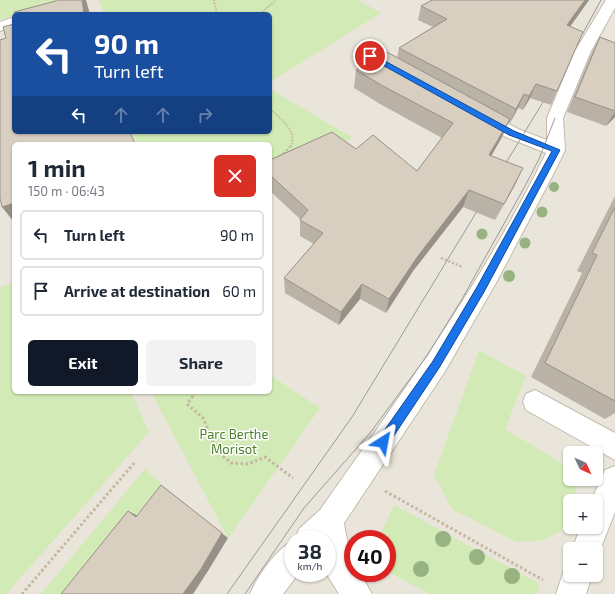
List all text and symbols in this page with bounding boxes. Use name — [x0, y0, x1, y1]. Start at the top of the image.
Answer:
text: 90 m — [94, 26, 159, 60]
icon: left — [28, 28, 80, 80]
pin — [353, 39, 387, 73]
icon: arrive — [359, 45, 381, 67]
text: Turn left — [94, 60, 164, 82]
icon: left — [68, 104, 90, 126]
icon: ahead — [110, 104, 132, 126]
icon: ahead — [152, 104, 174, 126]
icon: right — [194, 104, 216, 126]
text: 1 min — [28, 153, 86, 182]
button: close — [214, 155, 256, 197]
text: 150 m · 06:43 — [28, 183, 105, 199]
icon: left — [30, 224, 52, 246]
text: Turn left — [64, 226, 125, 244]
text: 90 m — [220, 226, 254, 244]
icon: arrive — [30, 280, 52, 302]
text: Arrive at destination — [64, 282, 210, 300]
text: 60 m — [222, 282, 256, 300]
button: Exit — [28, 340, 138, 386]
button: Share — [146, 340, 256, 386]
position arrow — [362, 421, 404, 463]
park label: Parc Berthe Morisot — [200, 426, 268, 457]
north arrow — [563, 446, 603, 486]
map controls — [563, 446, 603, 582]
button: + — [563, 494, 603, 534]
speed limit sign: 40 — [344, 530, 396, 582]
text: 38 — [298, 539, 322, 563]
button: − — [563, 542, 603, 582]
text: km/h — [298, 560, 322, 572]

